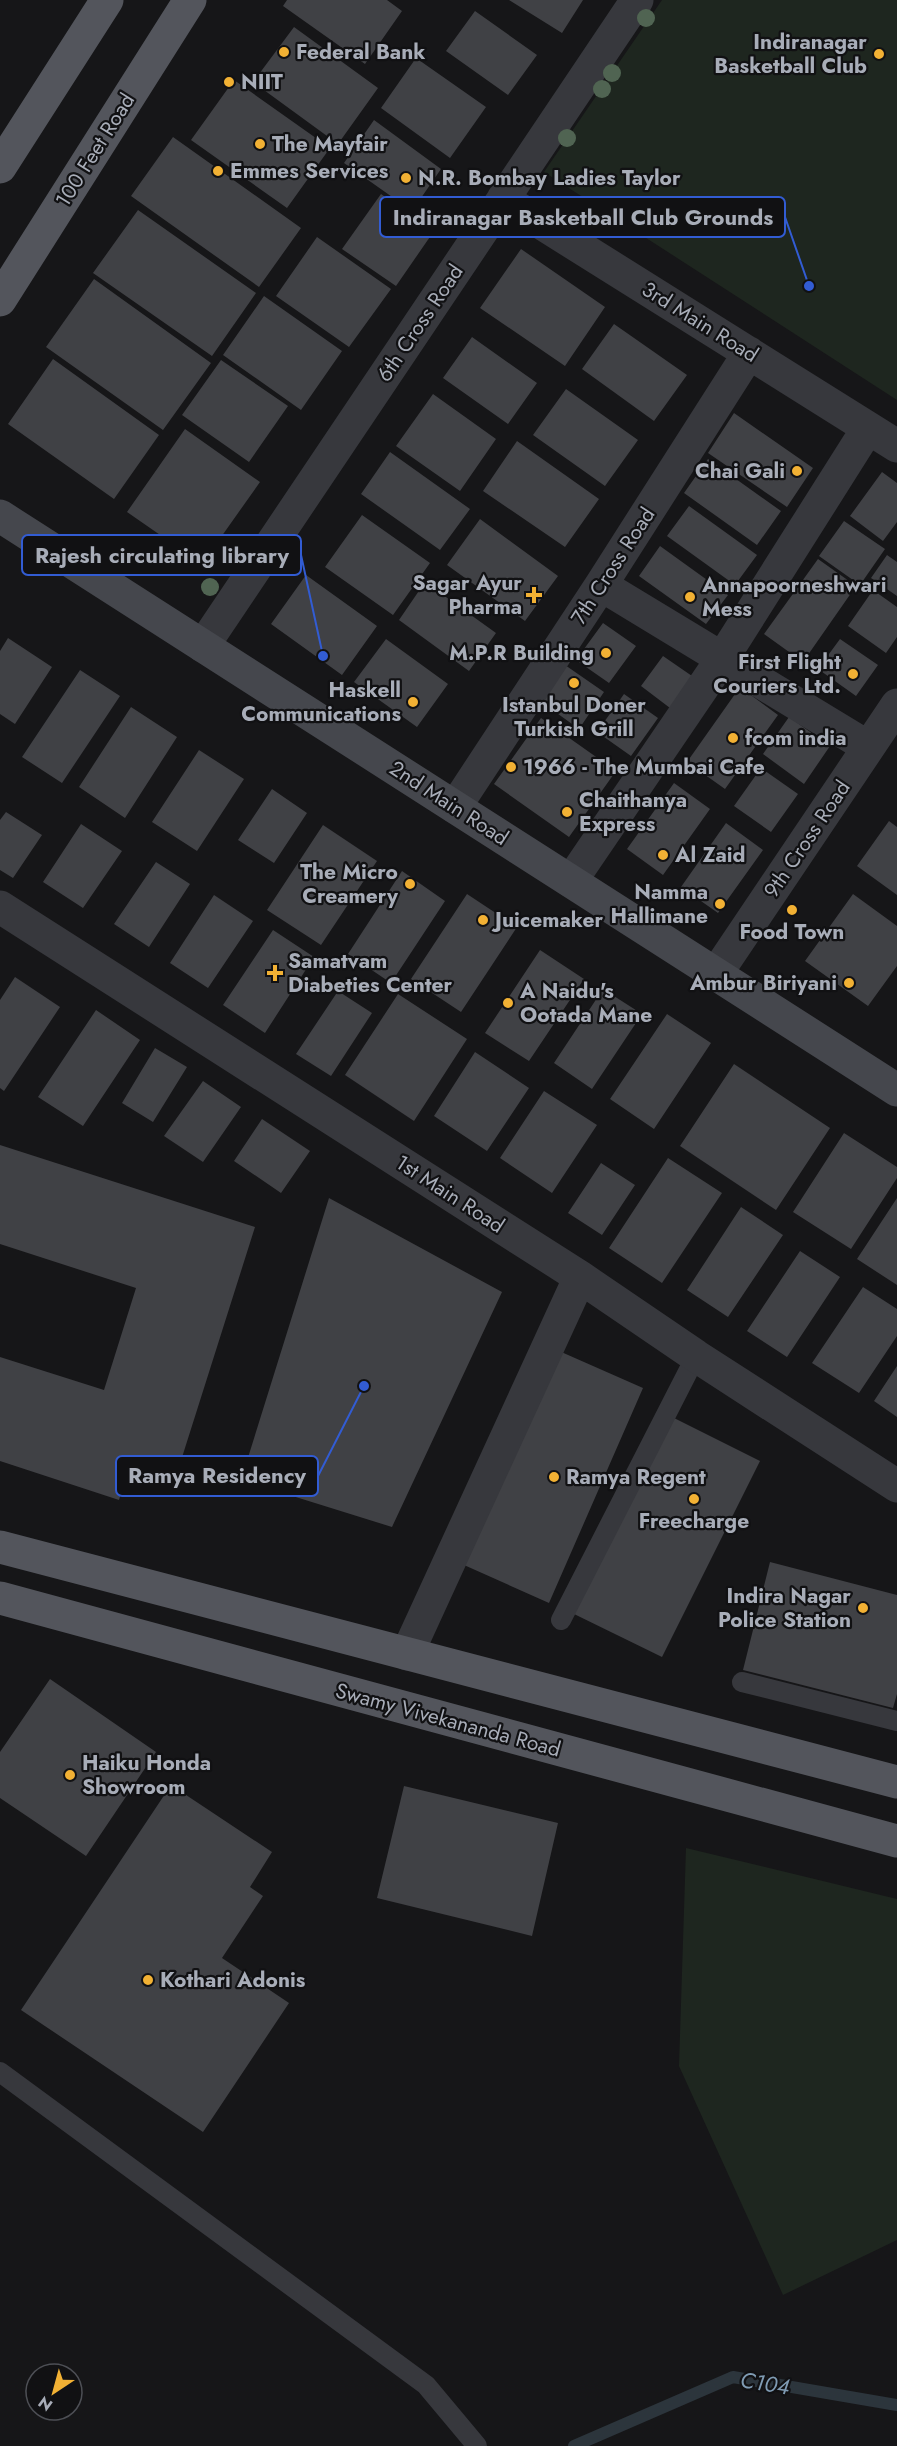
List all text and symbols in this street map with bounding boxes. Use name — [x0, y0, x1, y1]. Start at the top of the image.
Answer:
place label: Indiranagar Basketball Club — [714, 27, 867, 81]
place label: Federal Bank — [296, 37, 425, 67]
marker: Federal Bank — [277, 45, 291, 59]
marker: Indiranagar Basketball Club — [872, 47, 886, 61]
place label: NIIT — [241, 67, 283, 97]
marker: NIIT — [222, 75, 236, 89]
street label: 100 Feet Road — [48, 87, 142, 213]
place label: The Mayfair — [272, 129, 388, 159]
marker: The Mayfair — [253, 137, 267, 151]
place label: Emmes Services — [230, 156, 389, 186]
place label: N.R. Bombay Ladies Taylor — [418, 163, 681, 193]
marker: Emmes Services — [211, 164, 225, 178]
marker: N.R. Bombay Ladies Taylor — [399, 171, 413, 185]
callout: Indiranagar Basketball Club Grounds — [380, 197, 785, 237]
text: Indiranagar Basketball Club Grounds — [393, 201, 773, 233]
street label: 6th Cross Road — [370, 258, 470, 388]
street label: 3rd Main Road — [636, 274, 764, 370]
place label: Chai Gali — [695, 456, 785, 486]
marker: Chai Gali — [790, 464, 804, 478]
street label: 7th Cross Road — [564, 501, 662, 631]
callout: Rajesh circulating library — [22, 535, 301, 575]
text: Rajesh circulating library — [35, 539, 290, 571]
place label: Sagar Ayur Pharma — [412, 568, 522, 622]
place label: Annapoorneshwari Mess — [701, 570, 887, 624]
marker: Sagar Ayur Pharma — [527, 588, 541, 602]
marker: Annapoorneshwari Mess — [683, 590, 697, 604]
place label: M.P.R Building — [449, 638, 594, 668]
marker: M.P.R Building — [599, 646, 613, 660]
place label: First Flight Couriers Ltd. — [713, 647, 841, 701]
marker: First Flight Couriers Ltd. — [846, 667, 860, 681]
place label: Haskell Communications — [241, 675, 401, 729]
marker: Istanbul Doner Turkish Grill — [567, 676, 581, 690]
place label: Istanbul Doner Turkish Grill — [502, 690, 646, 744]
marker: Haskell Communications — [406, 695, 420, 709]
place label: fcom india — [745, 723, 846, 753]
marker: fcom india — [726, 731, 740, 745]
place label: 1966 - The Mumbai Cafe — [523, 752, 765, 782]
street label: 2nd Main Road — [384, 753, 514, 853]
marker: 1966 - The Mumbai Cafe — [504, 760, 518, 774]
street label: 9th Cross Road — [757, 774, 857, 904]
place label: Chaithanya Express — [579, 785, 687, 839]
marker: Chaithanya Express — [560, 805, 574, 819]
place label: Al Zaid — [674, 840, 746, 870]
marker: Al Zaid — [656, 848, 670, 862]
place label: The Micro Creamery — [300, 857, 399, 911]
marker: The Micro Creamery — [403, 877, 417, 891]
place label: Namma Hallimane — [610, 877, 708, 931]
marker: Namma Hallimane — [713, 897, 727, 911]
marker: Food Town — [785, 903, 799, 917]
place label: Juicemaker — [491, 905, 604, 935]
marker: Juicemaker — [476, 913, 490, 927]
place label: Food Town — [740, 917, 844, 947]
place label: Samatvam Diabeties Center — [288, 946, 452, 1000]
marker: Samatvam Diabeties Center — [266, 964, 284, 982]
place label: Ambur Biriyani — [689, 968, 837, 998]
place label: A Naidu's Ootada Mane — [519, 976, 652, 1030]
marker: Ambur Biriyani — [842, 976, 856, 990]
marker: A Naidu's Ootada Mane — [501, 996, 515, 1010]
street label: 1st Main Road — [390, 1148, 510, 1240]
callout: Ramya Residency — [116, 1456, 318, 1496]
text: Ramya Residency — [128, 1459, 307, 1491]
place label: Ramya Regent — [566, 1462, 706, 1492]
marker: Ramya Regent — [547, 1470, 561, 1484]
marker: Freecharge — [687, 1492, 701, 1506]
place label: Freecharge — [639, 1506, 749, 1536]
place label: Indira Nagar Police Station — [718, 1581, 851, 1635]
marker: Indira Nagar Police Station — [856, 1601, 870, 1615]
street label: Swamy Vivekananda Road — [332, 1675, 564, 1765]
place label: Haiku Honda Showroom — [82, 1748, 211, 1802]
marker: Haiku Honda Showroom — [63, 1768, 77, 1782]
place label: Kothari Adonis — [160, 1965, 306, 1995]
marker: Kothari Adonis — [141, 1973, 155, 1987]
north arrow — [24, 2362, 84, 2422]
water label: C104 — [738, 2363, 792, 2403]
text: N — [34, 2391, 57, 2417]

